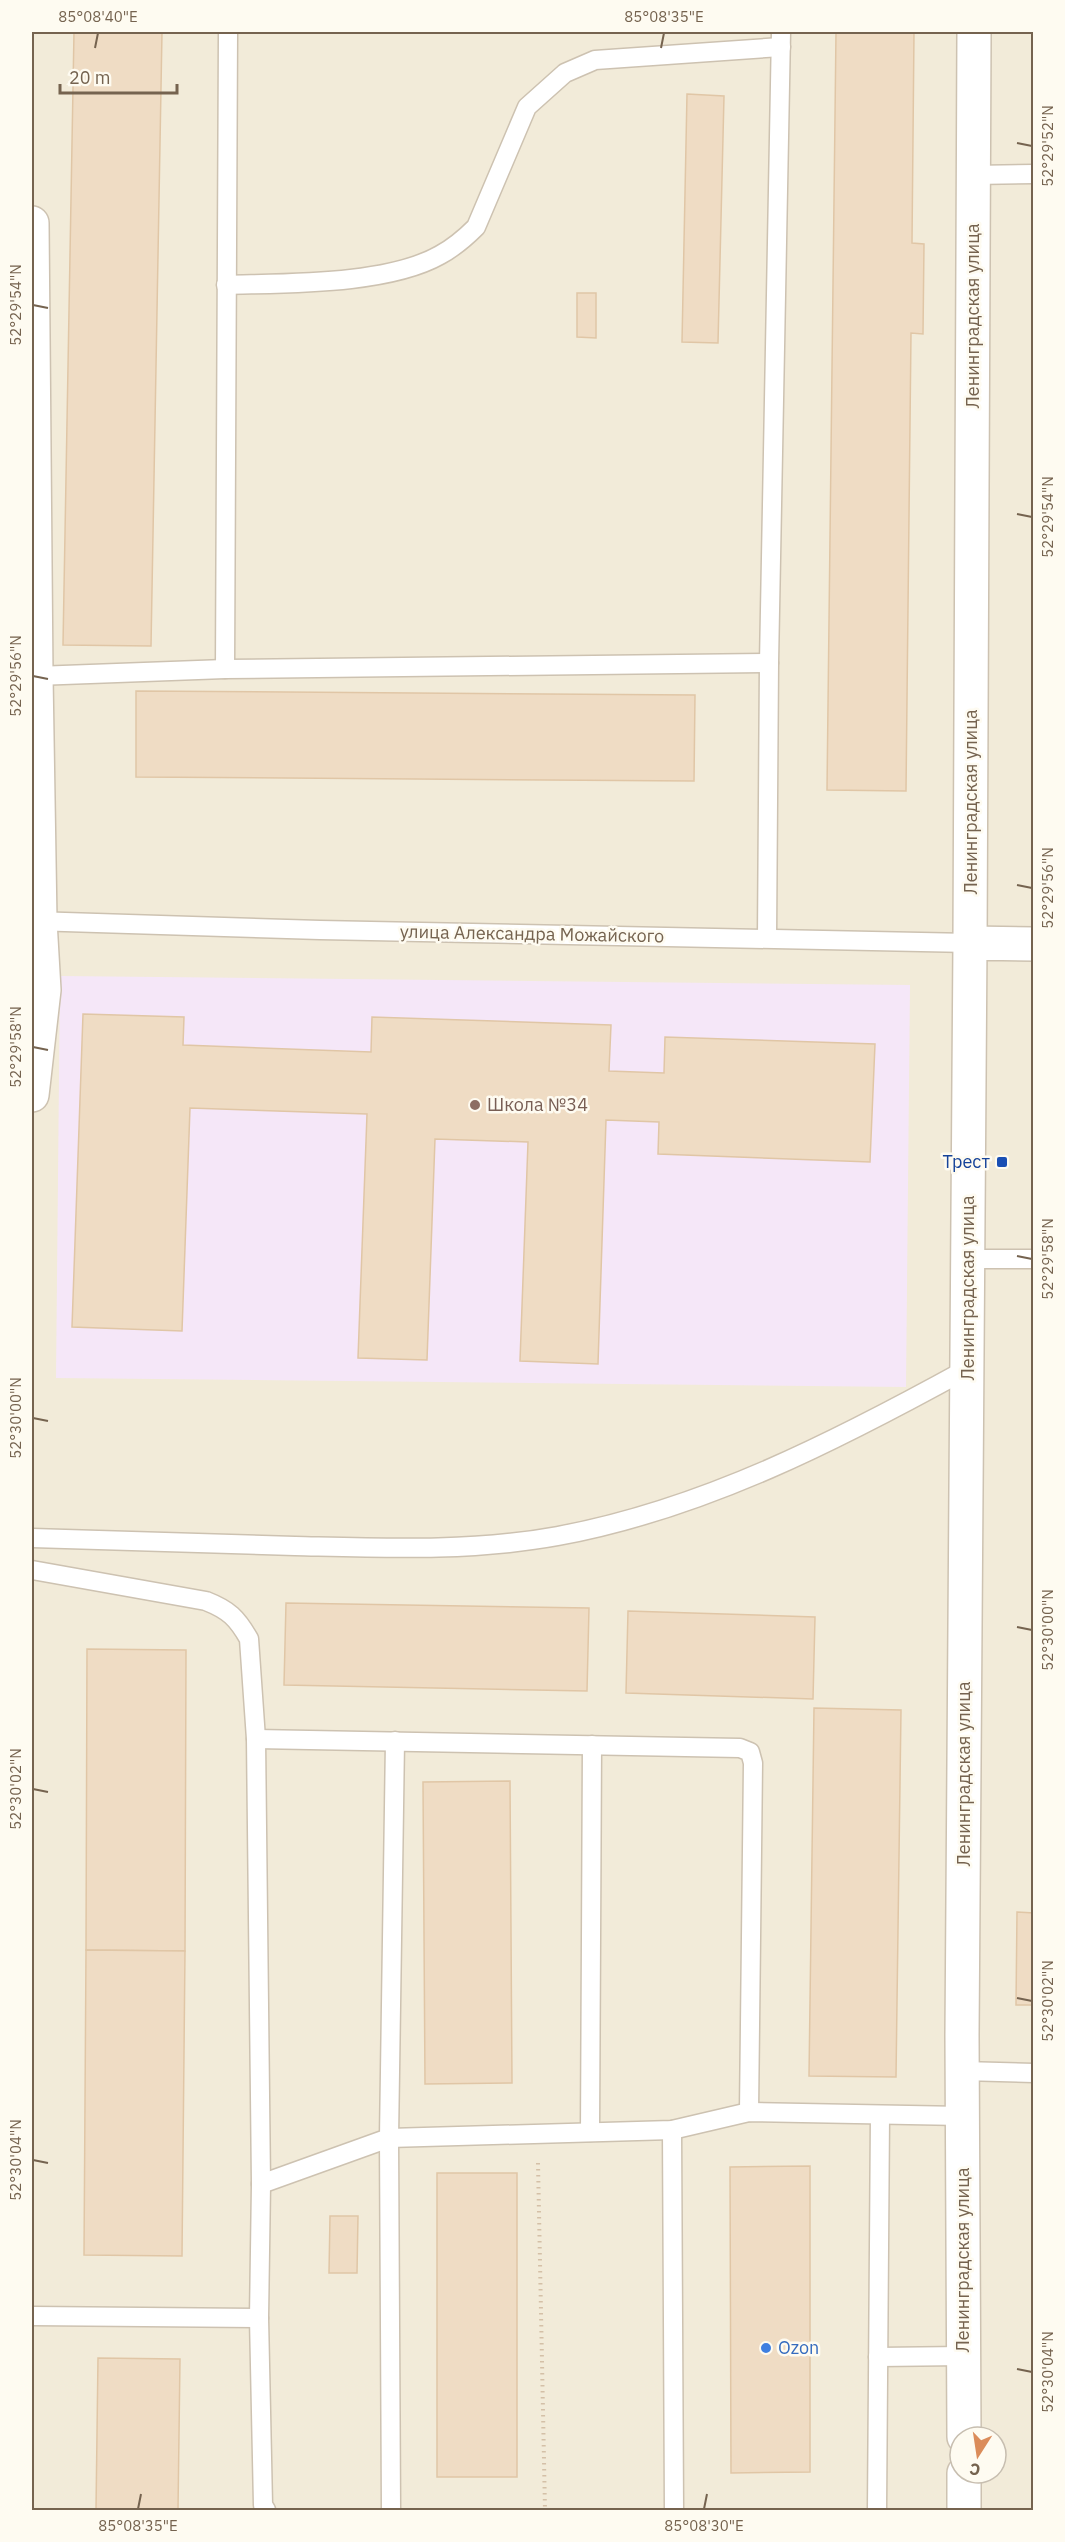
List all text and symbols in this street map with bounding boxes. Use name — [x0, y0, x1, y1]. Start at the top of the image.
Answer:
text: 85°08'40"E — [58, 7, 138, 26]
text: 85°08'35"E — [624, 7, 704, 26]
scale bar — [60, 57, 177, 95]
text: 20 m — [69, 66, 111, 89]
text: 52°29'52"N — [1038, 105, 1057, 187]
street label: Ленинградская улица — [961, 223, 984, 409]
text: 52°29'54"N — [6, 264, 25, 346]
text: 52°29'54"N — [1038, 476, 1057, 558]
text: 52°29'56"N — [6, 635, 25, 717]
street label: Ленинградская улица — [959, 709, 982, 895]
text: 52°29'56"N — [1038, 847, 1057, 929]
street label: улица Александра Можайского — [400, 920, 664, 947]
text: 52°29'58"N — [6, 1006, 25, 1088]
place label: Школа №34 — [487, 1093, 588, 1116]
marker: Школа №34 — [468, 1098, 482, 1112]
place label: Трест — [943, 1150, 990, 1173]
marker: Трест — [995, 1155, 1009, 1169]
street label: Ленинградская улица — [956, 1195, 979, 1381]
text: 52°29'58"N — [1038, 1218, 1057, 1300]
text: 52°30'00"N — [6, 1377, 25, 1459]
text: 52°30'00"N — [1038, 1589, 1057, 1671]
street label: Ленинградская улица — [952, 1681, 975, 1867]
text: 52°30'02"N — [6, 1748, 25, 1830]
text: 52°30'02"N — [1038, 1960, 1057, 2042]
text: 52°30'04"N — [6, 2119, 25, 2201]
street label: Ленинградская улица — [951, 2167, 974, 2353]
text: 52°30'04"N — [1038, 2331, 1057, 2413]
place label: Ozon — [778, 2336, 819, 2359]
marker: Ozon — [759, 2341, 773, 2355]
north arrow — [948, 2425, 1008, 2485]
text: С — [968, 2459, 982, 2481]
text: 85°08'35"E — [98, 2516, 178, 2535]
text: 85°08'30"E — [664, 2516, 744, 2535]

